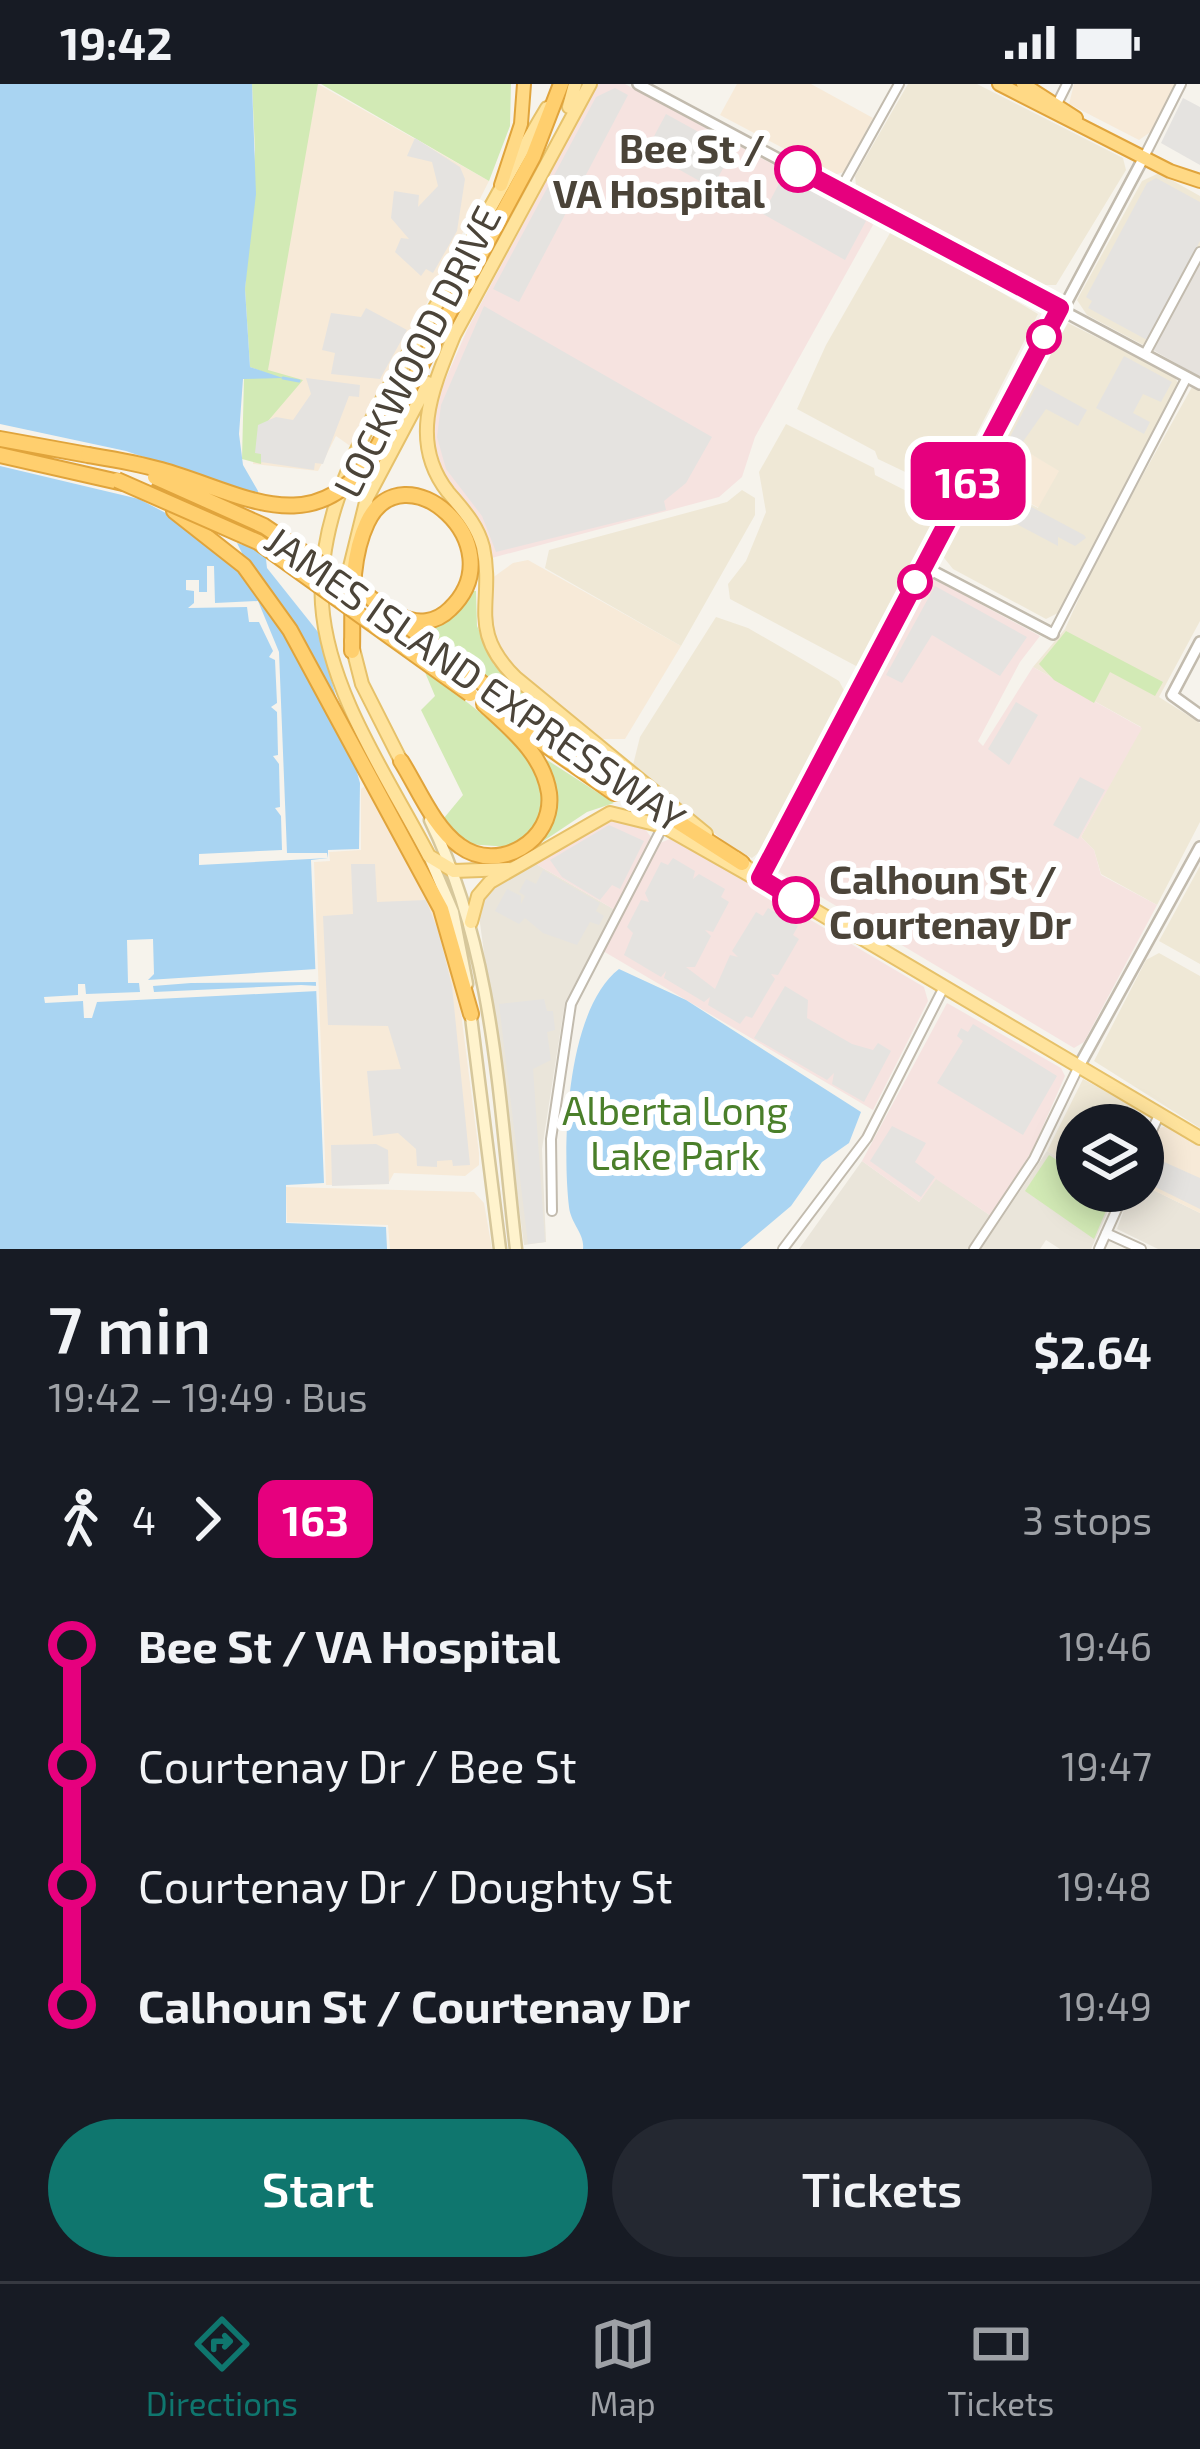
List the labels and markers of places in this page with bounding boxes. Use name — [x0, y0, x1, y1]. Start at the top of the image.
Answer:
place label: Bee St / VA Hospital — [553, 124, 765, 216]
marker: Bee St / VA Hospital — [776, 147, 820, 191]
unlabelled marker — [1028, 321, 1060, 353]
unlabelled marker — [899, 566, 931, 598]
place label: Calhoun St / Courtenay Dr — [829, 855, 1071, 948]
marker: Calhoun St / Courtenay Dr — [774, 878, 818, 922]

